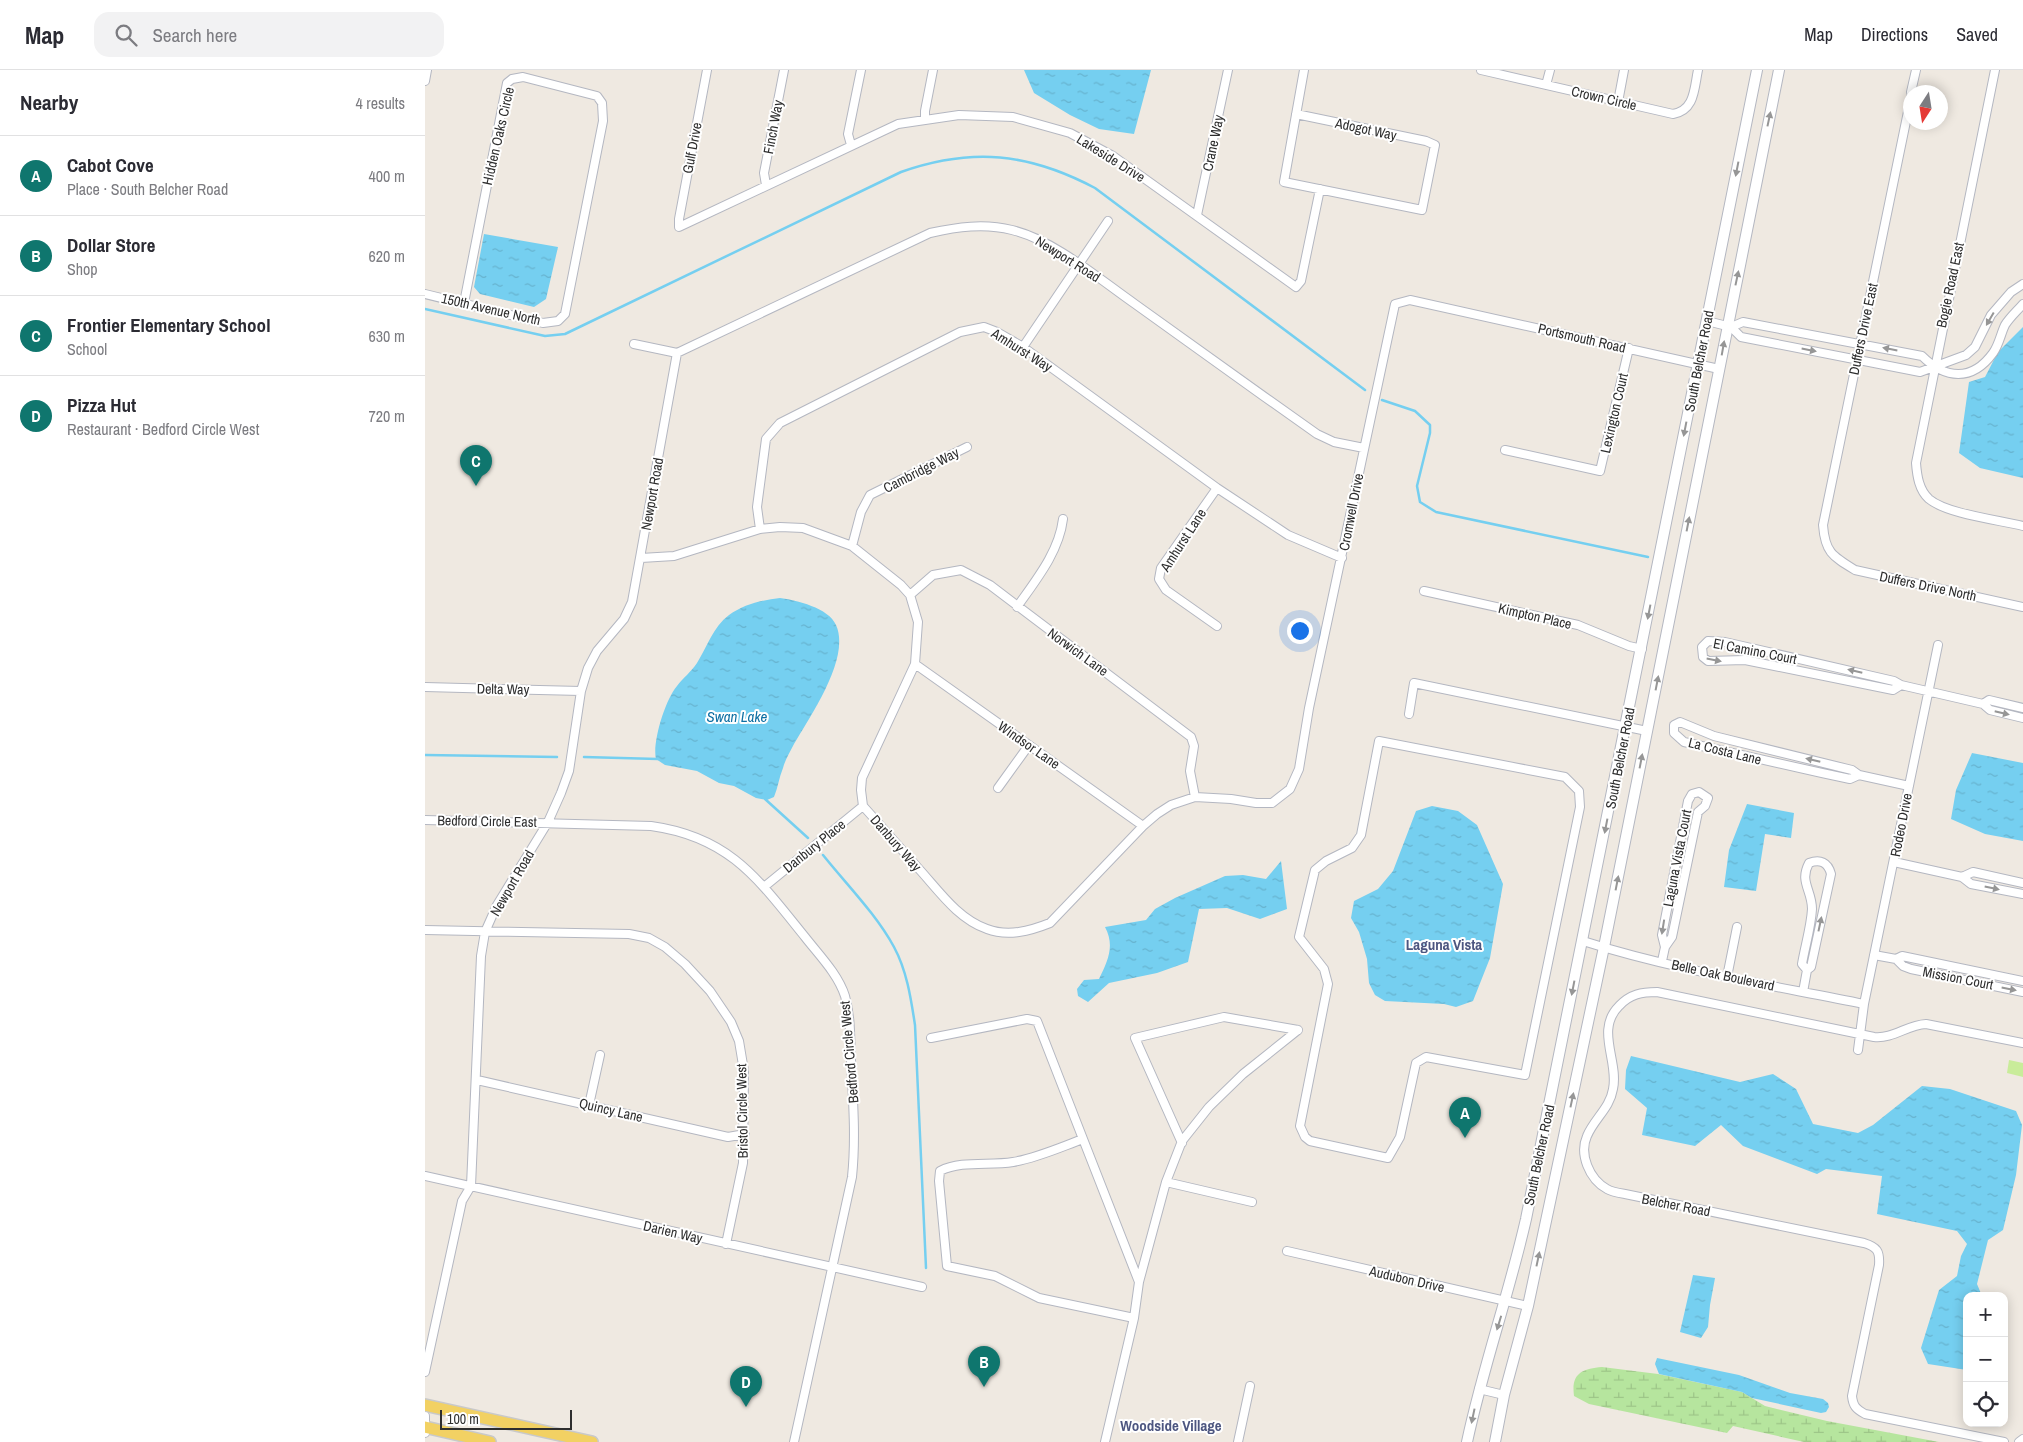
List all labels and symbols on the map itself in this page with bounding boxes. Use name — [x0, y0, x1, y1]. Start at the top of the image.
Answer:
street label: Crown Circle — [1570, 82, 1638, 114]
street label: Hidden Oaks Circle — [478, 85, 518, 187]
north arrow — [1903, 85, 1948, 130]
street label: Finch Way — [759, 98, 787, 155]
one-way arrow — [1766, 110, 1774, 126]
street label: Crane Way — [1198, 113, 1228, 173]
street label: Adogot Way — [1333, 114, 1399, 144]
street label: Gulf Drive — [678, 121, 706, 175]
street label: Lakeside Drive — [1073, 130, 1149, 186]
one-way arrow — [1733, 162, 1741, 177]
street label: Newport Road — [1032, 232, 1104, 286]
street label: Bogie Road East — [1932, 241, 1968, 329]
one-way arrow — [1733, 270, 1741, 286]
street label: Duffers Drive East — [1844, 281, 1882, 377]
street label: 150th Avenue North — [440, 289, 542, 329]
street label: South Belcher Road — [1680, 309, 1718, 413]
one-way arrow — [1985, 312, 1994, 326]
street label: Portsmouth Road — [1536, 319, 1628, 357]
street label: Amhurst Way — [987, 324, 1056, 376]
one-way arrow — [1720, 339, 1728, 355]
one-way arrow — [1883, 345, 1898, 353]
one-way arrow — [1802, 346, 1817, 354]
street label: Lexington Court — [1596, 371, 1632, 455]
one-way arrow — [1681, 422, 1689, 437]
street label: Cambridge Way — [880, 443, 962, 497]
pin: C — [460, 445, 492, 486]
street label: Newport Road — [637, 456, 667, 532]
street label: Cromwell Drive — [1335, 472, 1367, 552]
street label: Amhurst Lane — [1155, 505, 1210, 576]
one-way arrow — [1685, 515, 1693, 531]
street label: Duffers Drive North — [1878, 567, 1978, 605]
street label: Kimpton Place — [1497, 599, 1573, 633]
one-way arrow — [1645, 605, 1653, 621]
your location — [1287, 618, 1313, 644]
street label: Norwich Lane — [1044, 624, 1112, 680]
street label: El Camino Court — [1712, 634, 1798, 668]
one-way arrow — [1706, 657, 1722, 665]
one-way arrow — [1847, 667, 1862, 675]
one-way arrow — [1653, 676, 1661, 691]
street label: Delta Way — [477, 680, 530, 698]
water label: Swan Lake — [707, 706, 768, 727]
street label: South Belcher Road — [1601, 706, 1639, 810]
one-way arrow — [1994, 709, 2009, 717]
street label: Windsor Lane — [995, 717, 1063, 773]
street label: La Costa Lane — [1687, 733, 1763, 769]
one-way arrow — [1638, 753, 1646, 769]
one-way arrow — [1806, 756, 1821, 764]
street label: Rodeo Drive — [1886, 792, 1916, 858]
street label: Laguna Vista Court — [1659, 808, 1695, 908]
street label: Bedford Circle East — [437, 811, 537, 831]
street label: Danbury Way — [867, 811, 926, 875]
street label: Danbury Place — [779, 815, 849, 877]
one-way arrow — [1602, 818, 1610, 833]
street label: Newport Road — [486, 847, 538, 919]
one-way arrow — [1614, 874, 1622, 890]
one-way arrow — [1984, 884, 1999, 892]
one-way arrow — [1816, 917, 1824, 932]
one-way arrow — [1659, 919, 1667, 935]
district label: Laguna Vista — [1406, 934, 1482, 955]
street label: Belle Oak Boulevard — [1670, 955, 1776, 995]
street label: Mission Court — [1921, 962, 1995, 994]
one-way arrow — [1569, 981, 1577, 996]
one-way arrow — [2002, 985, 2017, 993]
street label: Bedford Circle West — [836, 1000, 862, 1104]
street label: Bristol Circle West — [732, 1063, 752, 1159]
one-way arrow — [1568, 1092, 1576, 1107]
street label: Quincy Lane — [577, 1094, 645, 1126]
pin: A — [1449, 1097, 1481, 1138]
street label: South Belcher Road — [1520, 1103, 1558, 1207]
street label: Belcher Road — [1640, 1190, 1712, 1220]
street label: Darien Way — [642, 1216, 705, 1248]
one-way arrow — [1534, 1251, 1542, 1266]
street label: Audubon Drive — [1367, 1261, 1446, 1296]
one-way arrow — [1494, 1316, 1502, 1331]
pin: B — [968, 1346, 1000, 1387]
pin: D — [730, 1366, 762, 1407]
scale bar — [440, 1407, 573, 1430]
one-way arrow — [1469, 1408, 1477, 1423]
district label: Woodside Village — [1120, 1415, 1222, 1436]

